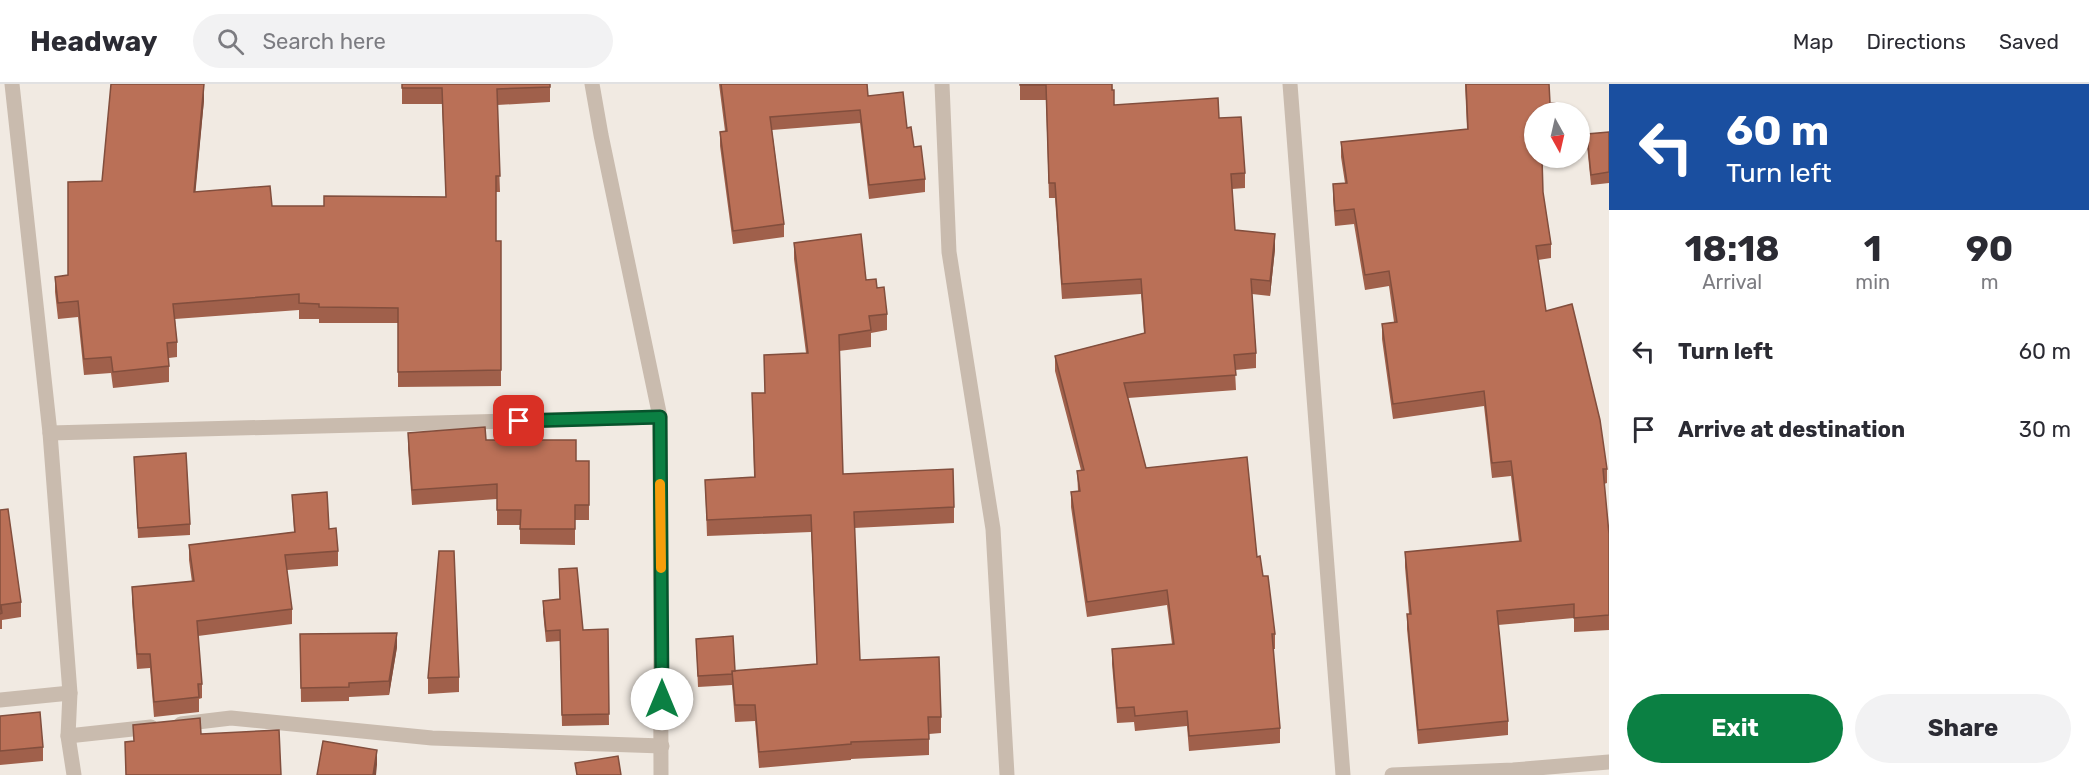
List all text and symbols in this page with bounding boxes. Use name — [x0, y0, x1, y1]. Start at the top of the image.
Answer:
search box — [193, 14, 613, 68]
text: Headway — [30, 25, 157, 58]
icon: search — [214, 25, 247, 58]
text: Search here — [262, 28, 386, 55]
text: Map — [1793, 29, 1834, 54]
text: Directions — [1867, 29, 1966, 54]
text: Saved — [1999, 29, 2059, 54]
north arrow — [1524, 102, 1590, 168]
map controls — [1524, 102, 1590, 168]
text: 60 m — [1726, 106, 1829, 156]
icon: left — [1627, 108, 1705, 186]
text: Turn left — [1726, 157, 1831, 189]
text: 18:18 — [1685, 227, 1780, 270]
text: 1 — [1864, 227, 1882, 270]
text: 90 — [1966, 227, 2013, 270]
text: Arrival — [1702, 270, 1762, 294]
text: min — [1855, 270, 1890, 294]
text: m — [1981, 270, 1998, 294]
icon: left — [1627, 335, 1660, 368]
text: Turn left — [1678, 338, 1773, 365]
text: 60 m — [2019, 338, 2071, 365]
pin — [493, 395, 544, 446]
icon: arrive — [502, 404, 535, 437]
icon: arrive — [1627, 413, 1660, 446]
text: Arrive at destination — [1678, 416, 1905, 443]
text: 30 m — [2019, 416, 2071, 443]
position arrow — [630, 667, 694, 731]
button: Exit — [1627, 694, 1843, 763]
button: Share — [1855, 694, 2071, 763]

